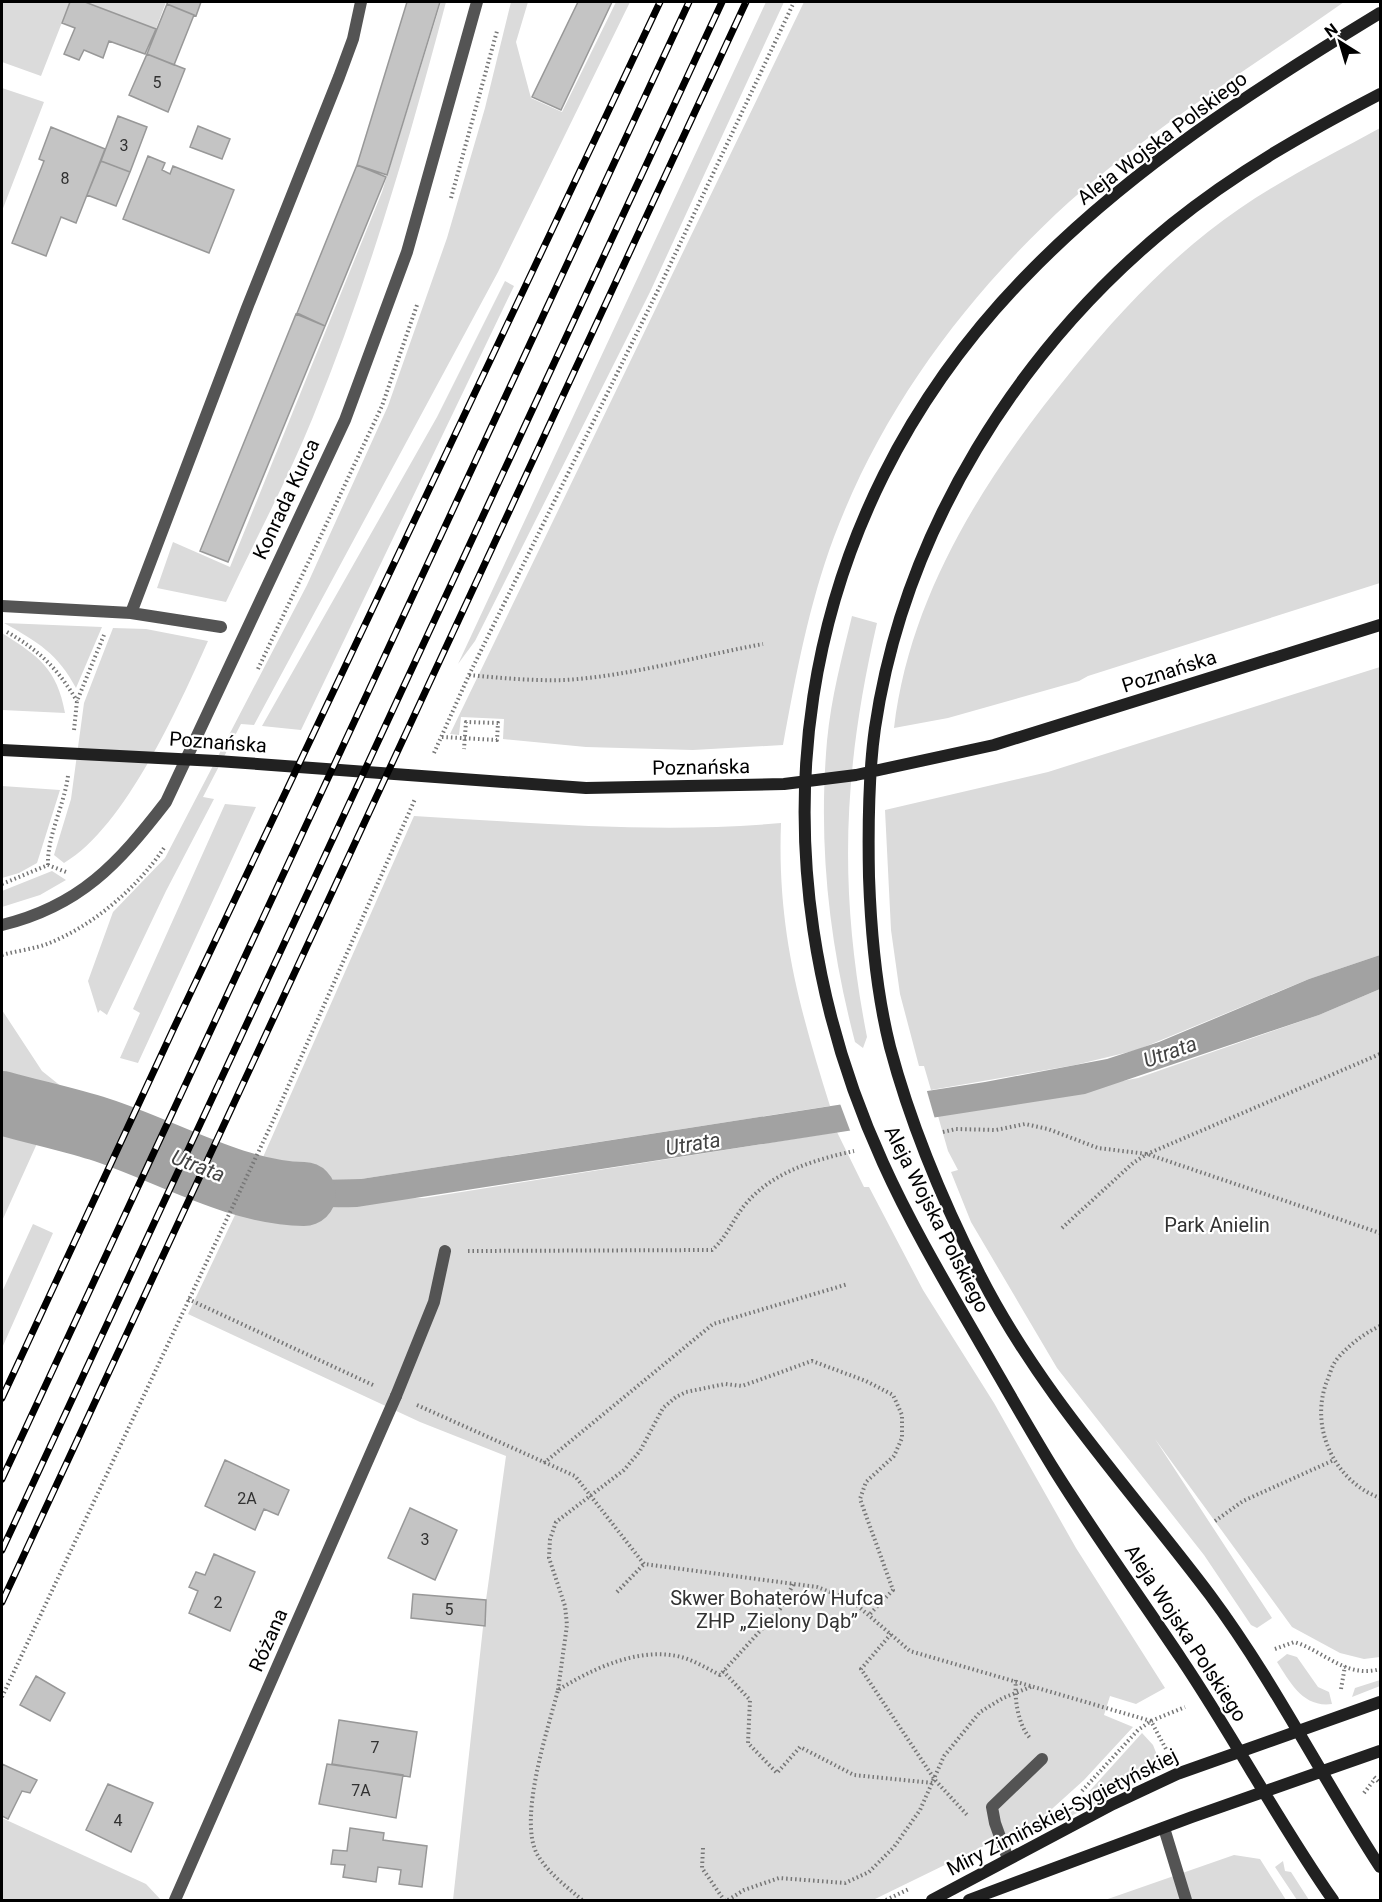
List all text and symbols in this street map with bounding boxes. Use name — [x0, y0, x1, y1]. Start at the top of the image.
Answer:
north arrow — [1310, 12, 1370, 72]
text: N — [1321, 19, 1342, 41]
street label: Aleja Wojska Polskiego — [1072, 66, 1252, 210]
house number: 5 — [153, 73, 162, 92]
house number: 3 — [120, 136, 129, 155]
house number: 8 — [61, 169, 70, 188]
street label: Konrada Kurca — [248, 435, 324, 563]
street label: Poznańska — [1119, 644, 1219, 698]
street label: Poznańska — [168, 727, 268, 757]
street label: Poznańska — [652, 754, 750, 780]
water label: Utrata — [1140, 1031, 1200, 1073]
street label: Aleja Wojska Polskiego — [879, 1122, 995, 1316]
water label: Utrata — [664, 1128, 722, 1160]
water label: Utrata — [168, 1145, 228, 1187]
park label: Park Anielin — [1164, 1213, 1270, 1237]
house number: 2A — [237, 1489, 257, 1508]
house number: 3 — [421, 1530, 430, 1549]
street label: Aleja Wojska Polskiego — [1120, 1540, 1252, 1726]
park label: Skwer Bohaterów Hufca ZHP „Zielony Dąb” — [670, 1586, 884, 1633]
house number: 2 — [214, 1593, 223, 1612]
house number: 5 — [445, 1600, 454, 1619]
street label: Różana — [244, 1605, 292, 1675]
house number: 7 — [371, 1738, 380, 1757]
street label: Miry Zimińskiej-Sygietyńskiej — [943, 1743, 1181, 1881]
house number: 7A — [351, 1781, 371, 1800]
house number: 4 — [114, 1811, 123, 1830]

